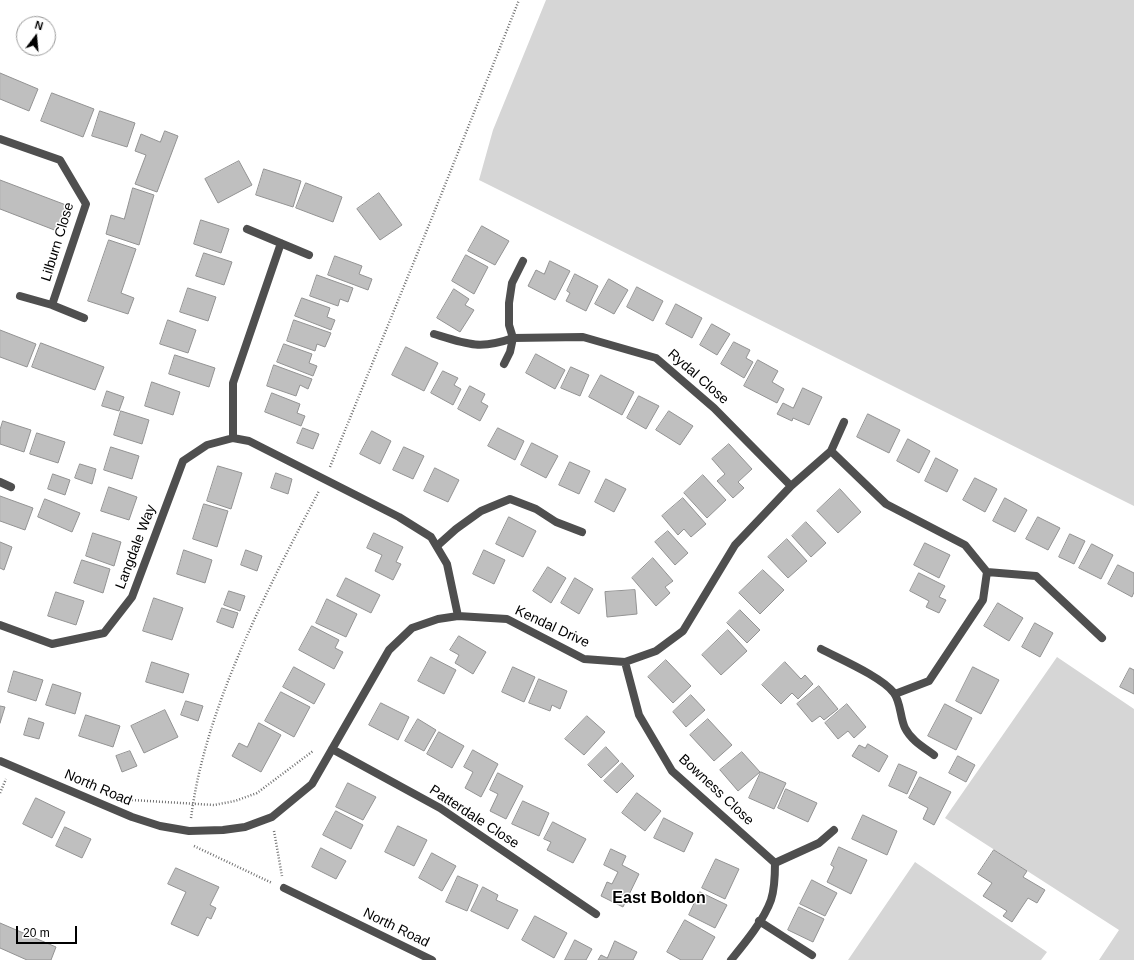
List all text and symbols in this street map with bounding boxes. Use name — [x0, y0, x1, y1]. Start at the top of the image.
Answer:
north arrow — [16, 16, 56, 56]
text: N — [34, 19, 45, 32]
street label: Lilburn Close — [38, 200, 78, 284]
street label: Rydal Close — [664, 346, 732, 408]
street label: Langdale Way — [112, 502, 160, 592]
street label: Kendal Drive — [512, 602, 592, 652]
street label: Bowness Close — [675, 751, 757, 829]
street label: North Road — [62, 766, 134, 810]
street label: Patterdale Close — [426, 782, 522, 852]
district label: East Boldon — [612, 889, 706, 909]
street label: North Road — [360, 905, 432, 951]
scale bar — [18, 918, 79, 944]
text: 20 m — [23, 926, 50, 940]

